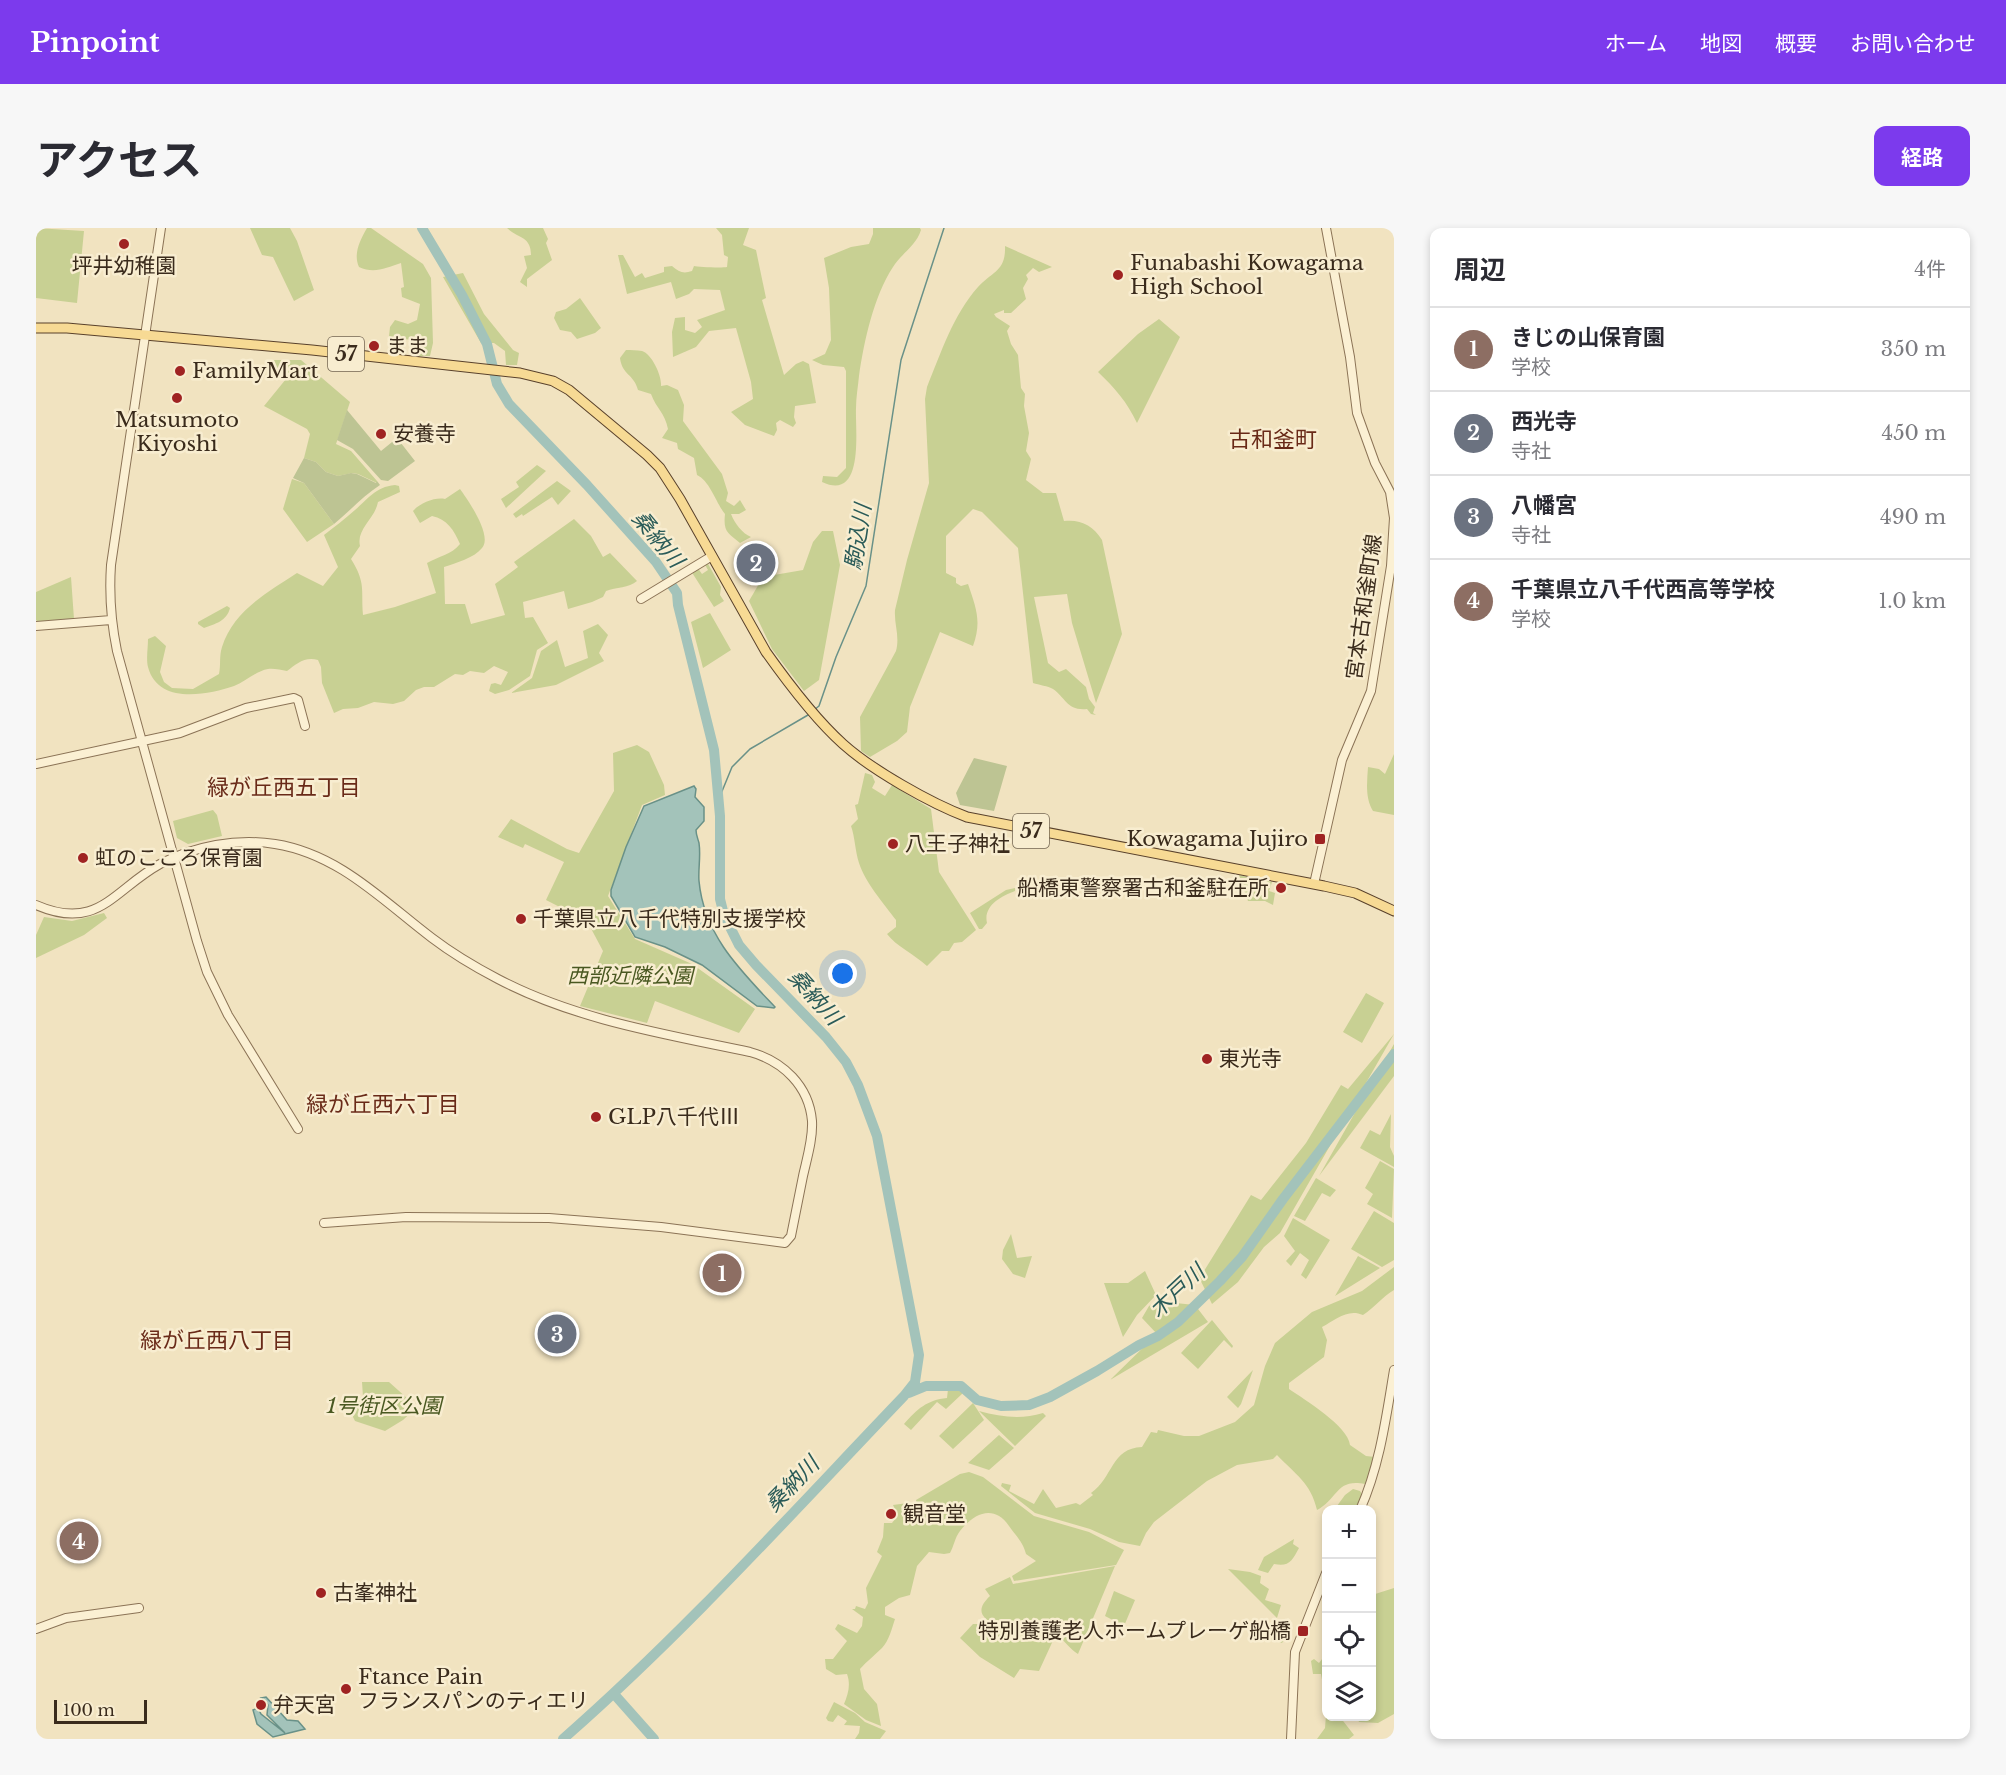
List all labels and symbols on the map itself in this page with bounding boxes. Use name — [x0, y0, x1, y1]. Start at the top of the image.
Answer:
marker: 坪井幼稚園 — [117, 237, 131, 251]
place label: Funabashi Kowagama High School — [1130, 250, 1364, 300]
place label: 坪井幼稚園 — [72, 253, 177, 279]
marker: Funabashi Kowagama High School — [1111, 268, 1125, 282]
place label: まま — [386, 333, 428, 359]
road number: 57 — [328, 337, 364, 371]
marker: まま — [367, 339, 381, 353]
place label: FamilyMart — [192, 358, 319, 384]
marker: FamilyMart — [173, 364, 187, 378]
marker: Matsumoto Kiyoshi — [170, 391, 184, 405]
place label: Matsumoto Kiyoshi — [115, 407, 239, 457]
place label: 安養寺 — [393, 421, 456, 447]
district label: 古和釜町 — [1229, 426, 1317, 453]
marker: 安養寺 — [374, 427, 388, 441]
water label: 駒込川 — [840, 500, 877, 572]
water label: 桑納川 — [626, 505, 691, 574]
street label: 宮本古和釜町線 — [1341, 532, 1387, 682]
pin: 2 — [736, 540, 776, 586]
district label: 緑が丘西五丁目 — [207, 774, 361, 801]
road number: 57 — [1013, 814, 1049, 848]
place label: Kowagama Jujiro — [1126, 826, 1308, 852]
place label: 八王子神社 — [905, 831, 1010, 857]
marker: Kowagama Jujiro — [1313, 832, 1327, 846]
marker: 八王子神社 — [886, 837, 900, 851]
place label: 虹のこころ保育園 — [95, 845, 263, 871]
marker: 虹のこころ保育園 — [76, 851, 90, 865]
place label: 船橋東警察署古和釜駐在所 — [1017, 875, 1269, 901]
marker: 船橋東警察署古和釜駐在所 — [1274, 881, 1288, 895]
place label: 千葉県立八千代特別支援学校 — [533, 906, 806, 932]
marker: 千葉県立八千代特別支援学校 — [514, 912, 528, 926]
your location — [828, 959, 857, 988]
park label: 西部近隣公園 — [567, 963, 696, 989]
water label: 桑納川 — [783, 963, 848, 1032]
place label: 東光寺 — [1219, 1046, 1282, 1072]
marker: 東光寺 — [1200, 1052, 1214, 1066]
district label: 緑が丘西六丁目 — [306, 1091, 460, 1118]
place label: GLP八千代Ⅲ — [608, 1104, 740, 1130]
marker: GLP八千代Ⅲ — [589, 1110, 603, 1124]
pin: 1 — [702, 1250, 742, 1296]
water label: 木戸川 — [1144, 1257, 1212, 1323]
pin: 3 — [538, 1312, 576, 1356]
district label: 緑が丘西八丁目 — [140, 1327, 294, 1354]
park label: 1号街区公園 — [326, 1393, 444, 1419]
water label: 桑納川 — [759, 1449, 826, 1517]
place label: 観音堂 — [903, 1501, 966, 1527]
marker: 観音堂 — [884, 1507, 898, 1521]
pin: 4 — [60, 1518, 99, 1564]
place label: 古峯神社 — [333, 1580, 417, 1606]
marker: 古峯神社 — [314, 1586, 328, 1600]
place label: 特別養護老人ホームプレーゲ船橋 — [978, 1618, 1291, 1644]
marker: 特別養護老人ホームプレーゲ船橋 — [1296, 1624, 1310, 1638]
place label: Ftance Pain フランスパンのティエリ — [358, 1664, 588, 1714]
marker: Ftance Pain フランスパンのティエリ — [339, 1682, 353, 1696]
place label: 弁天宮 — [273, 1692, 336, 1718]
scale bar — [54, 1697, 147, 1724]
marker: 弁天宮 — [254, 1698, 268, 1712]

